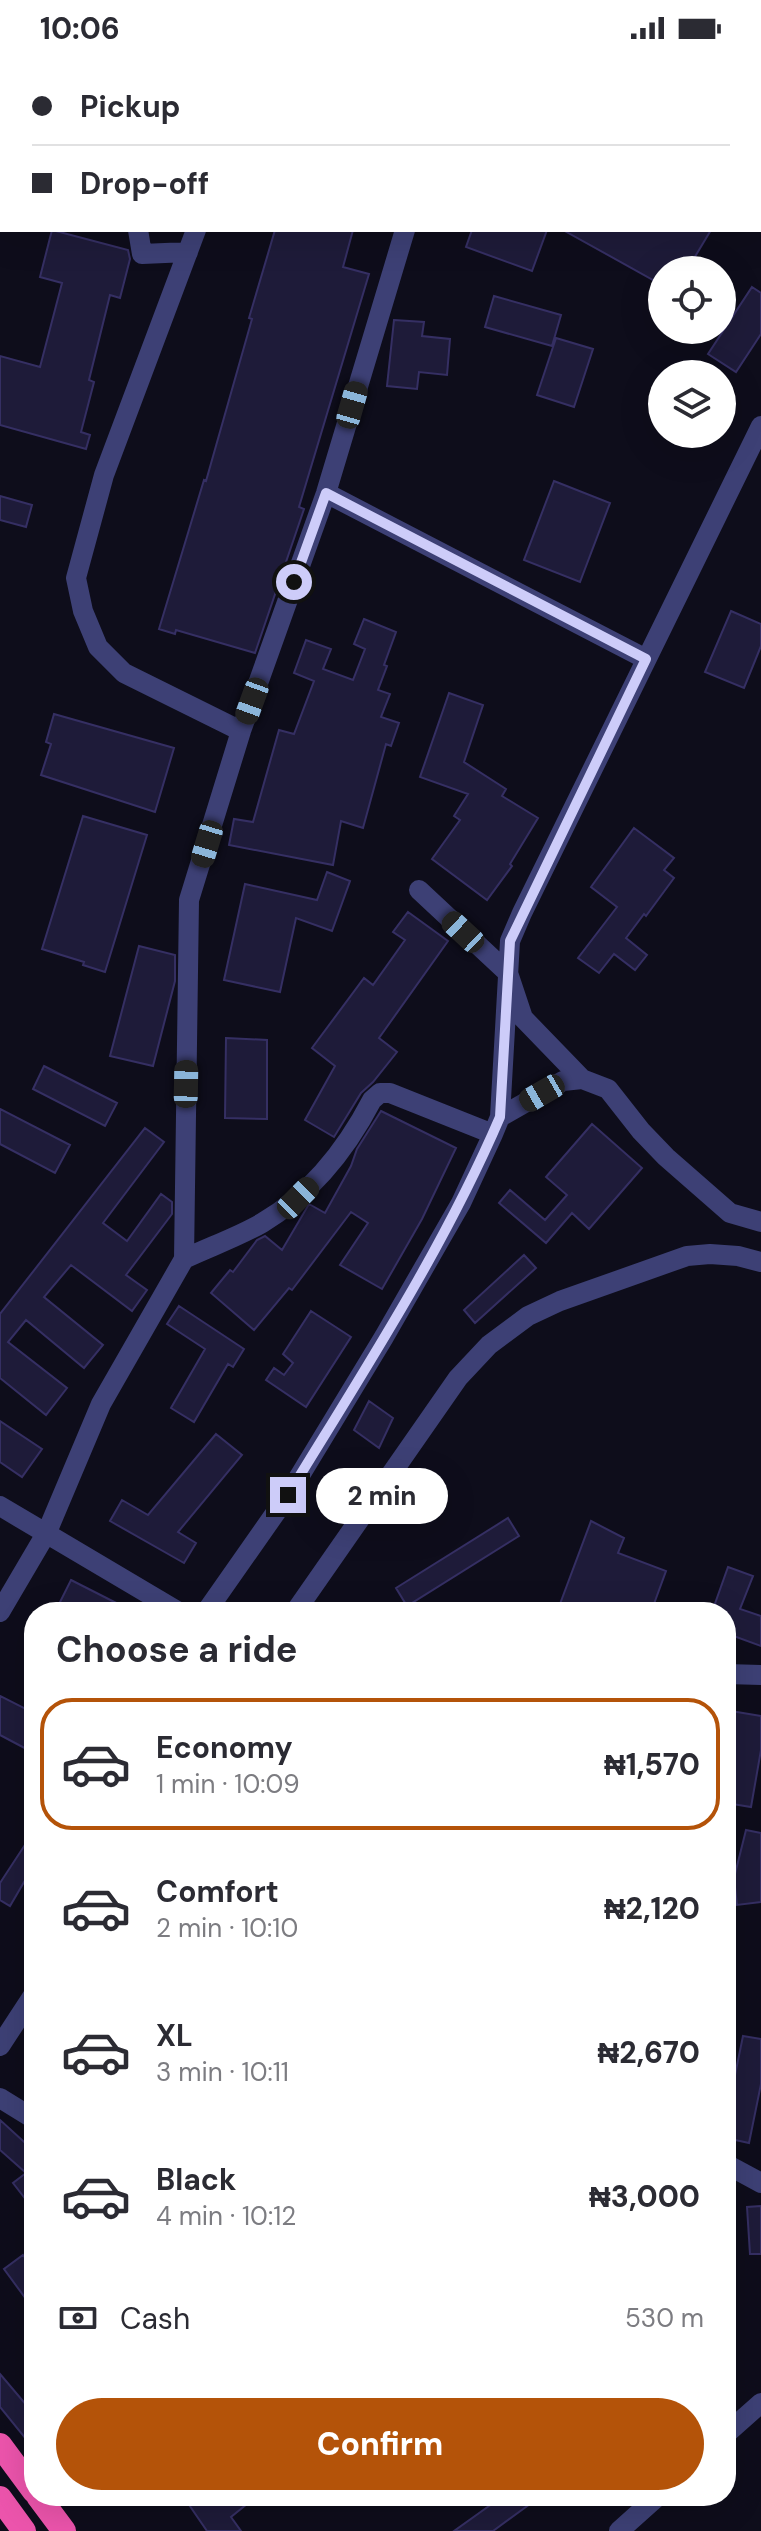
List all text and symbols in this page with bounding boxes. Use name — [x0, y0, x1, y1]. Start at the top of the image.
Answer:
text: 10:06 — [40, 9, 120, 48]
text: Pickup — [80, 87, 180, 126]
text: Drop-off — [80, 164, 209, 203]
map controls — [648, 256, 736, 448]
button: locate — [648, 256, 736, 344]
button: layers — [648, 360, 736, 448]
car — [334, 379, 370, 431]
route start — [276, 564, 312, 600]
car — [233, 674, 271, 728]
car — [189, 818, 225, 870]
car — [437, 907, 489, 957]
car — [174, 1060, 198, 1108]
car — [515, 1071, 569, 1115]
car — [273, 1173, 323, 1223]
callout: 2 min — [316, 1467, 448, 1523]
route end — [270, 1477, 306, 1513]
text: 2 min — [347, 1479, 417, 1513]
text: Choose a ride — [56, 1626, 297, 1673]
icon: car — [60, 1728, 132, 1800]
text: Economy — [156, 1728, 293, 1767]
text: ₦1,570 — [604, 1745, 700, 1784]
text: 1 min · 10:09 — [156, 1767, 300, 1801]
icon: car — [60, 1872, 132, 1944]
text: Comfort — [156, 1872, 279, 1911]
text: ₦2,120 — [604, 1889, 700, 1928]
text: 2 min · 10:10 — [156, 1911, 298, 1945]
icon: car — [60, 2016, 132, 2088]
text: XL — [156, 2016, 193, 2055]
text: ₦2,670 — [598, 2033, 700, 2072]
text: 3 min · 10:11 — [156, 2055, 289, 2089]
icon: car — [60, 2160, 132, 2232]
text: Black — [156, 2160, 236, 2199]
text: ₦3,000 — [589, 2177, 700, 2216]
text: 4 min · 10:12 — [156, 2199, 296, 2233]
icon: cash — [56, 2296, 100, 2340]
text: Cash — [120, 2299, 190, 2338]
text: 530 m — [625, 2301, 704, 2335]
button: Confirm — [56, 2398, 704, 2490]

